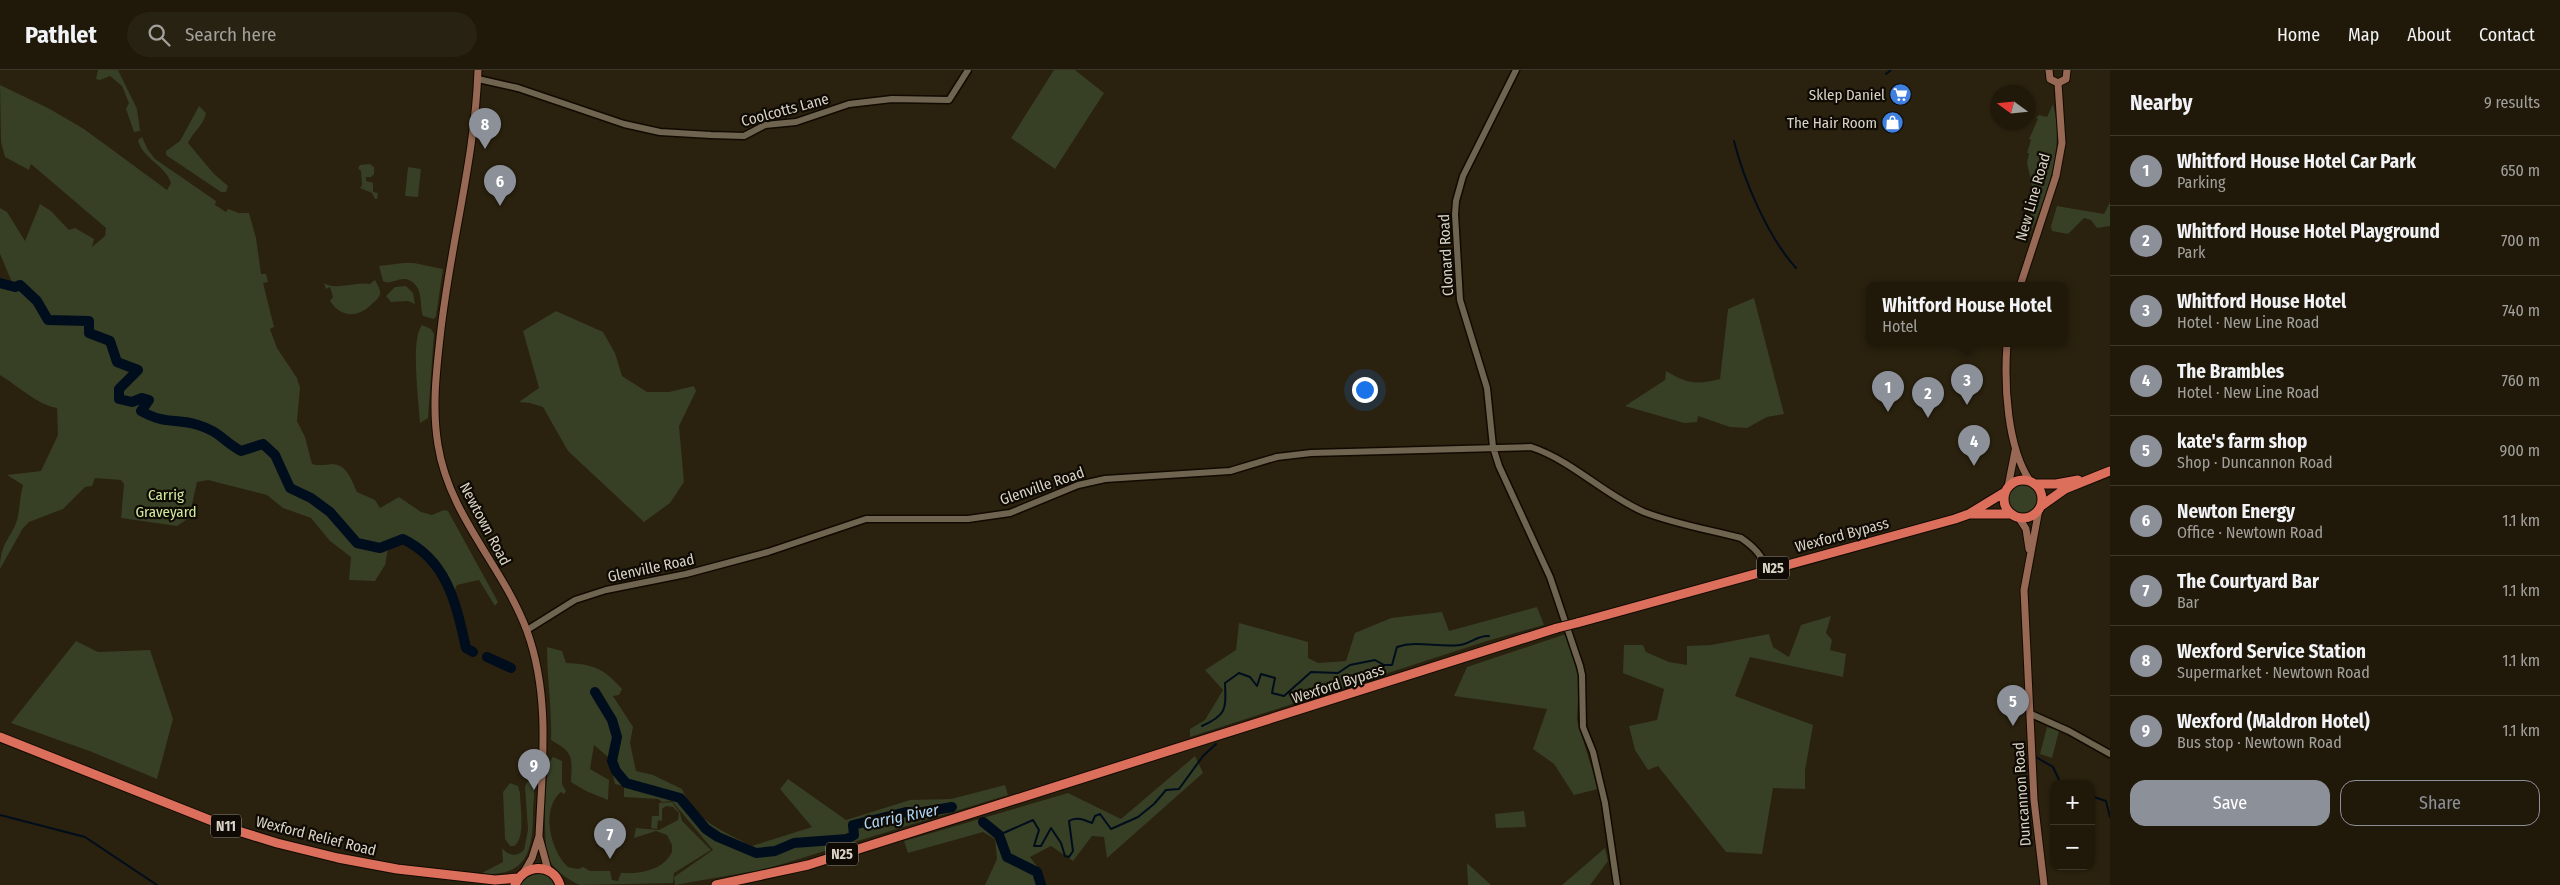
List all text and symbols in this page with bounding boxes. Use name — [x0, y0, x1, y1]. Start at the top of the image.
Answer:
search box — [127, 12, 477, 57]
text: Pathlet — [25, 21, 97, 49]
icon: search — [145, 21, 173, 49]
text: Search here — [185, 23, 276, 46]
text: Home — [2277, 24, 2320, 46]
text: Map — [2348, 24, 2379, 46]
text: About — [2407, 24, 2451, 46]
text: Contact — [2479, 24, 2535, 46]
supermarket icon: Sklep Daniel — [1889, 83, 1913, 107]
north arrow — [1990, 85, 2035, 130]
place label: Sklep Daniel — [1809, 86, 1885, 104]
street label: Coolcotts Lane — [739, 90, 831, 130]
text: Nearby — [2130, 90, 2192, 116]
text: 9 results — [2484, 93, 2540, 112]
pin: 8 — [469, 108, 501, 149]
shop icon: The Hair Room — [1881, 111, 1905, 135]
place label: The Hair Room — [1787, 114, 1877, 132]
text: Whitford House Hotel Car Park — [2177, 150, 2416, 173]
street label: New Line Road — [2012, 151, 2054, 243]
text: 1 — [2143, 161, 2149, 180]
text: 650 m — [2500, 161, 2540, 180]
pin: 6 — [484, 165, 516, 206]
text: Parking — [2177, 173, 2225, 192]
street label: Clonard Road — [1435, 214, 1457, 296]
text: Whitford House Hotel Playground — [2177, 220, 2440, 243]
text: 2 — [2142, 231, 2150, 250]
text: 700 m — [2501, 231, 2540, 250]
text: Park — [2177, 243, 2205, 262]
popup — [1866, 282, 2068, 347]
text: Whitford House Hotel — [2177, 290, 2346, 313]
text: Whitford House Hotel — [1882, 294, 2052, 317]
text: 3 — [2142, 301, 2150, 320]
text: 740 m — [2502, 301, 2540, 320]
text: Hotel · New Line Road — [2177, 313, 2319, 332]
text: Hotel — [1882, 317, 1918, 336]
text: The Brambles — [2177, 360, 2284, 383]
pin: 3 — [1951, 364, 1983, 405]
pin: 1 — [1872, 371, 1904, 412]
text: 4 — [2142, 371, 2150, 390]
text: 760 m — [2502, 371, 2540, 390]
your location — [1352, 377, 1378, 403]
pin: 2 — [1912, 377, 1944, 418]
text: Hotel · New Line Road — [2177, 383, 2319, 402]
pin: 4 — [1958, 425, 1990, 466]
text: kate's farm shop — [2177, 430, 2307, 453]
text: 5 — [2142, 441, 2150, 460]
text: 900 m — [2499, 441, 2540, 460]
text: Shop · Duncannon Road — [2177, 453, 2332, 472]
street label: Glenville Road — [997, 463, 1087, 509]
street label: Newtown Road — [456, 479, 514, 569]
park label: Carrig Graveyard — [135, 486, 197, 521]
text: Newton Energy — [2177, 500, 2295, 523]
text: 6 — [2142, 511, 2150, 530]
text: 1.1 km — [2502, 511, 2540, 530]
street label: Wexford Bypass — [1793, 514, 1891, 556]
text: Office · Newtown Road — [2177, 523, 2323, 542]
street label: Glenville Road — [606, 550, 696, 586]
road number: N25 — [1757, 556, 1789, 579]
text: The Courtyard Bar — [2177, 570, 2319, 593]
text: 7 — [2143, 581, 2149, 600]
text: 1.1 km — [2502, 581, 2540, 600]
text: Bar — [2177, 593, 2199, 612]
text: Wexford Service Station — [2177, 640, 2366, 663]
text: 8 — [2142, 651, 2150, 670]
text: 1.1 km — [2502, 651, 2540, 670]
street label: Wexford Bypass — [1289, 661, 1387, 707]
text: Supermarket · Newtown Road — [2177, 663, 2370, 682]
pin: 5 — [1997, 685, 2029, 726]
text: Wexford (Maldron Hotel) — [2177, 710, 2370, 733]
text: 9 — [2142, 721, 2150, 740]
text: 1.1 km — [2502, 721, 2540, 740]
text: Bus stop · Newtown Road — [2177, 733, 2342, 752]
street label: Duncannon Road — [2009, 741, 2035, 847]
pin: 9 — [518, 749, 550, 790]
map controls — [2050, 780, 2095, 870]
button: + — [2050, 780, 2095, 825]
button: Save — [2130, 780, 2330, 826]
button: Share — [2340, 780, 2540, 826]
water label: Carrig River — [862, 800, 941, 833]
street label: Wexford Relief Road — [254, 812, 378, 860]
road number: N11 — [211, 814, 241, 838]
pin: 7 — [594, 818, 626, 859]
button: − — [2050, 825, 2095, 870]
road number: N25 — [826, 842, 858, 866]

